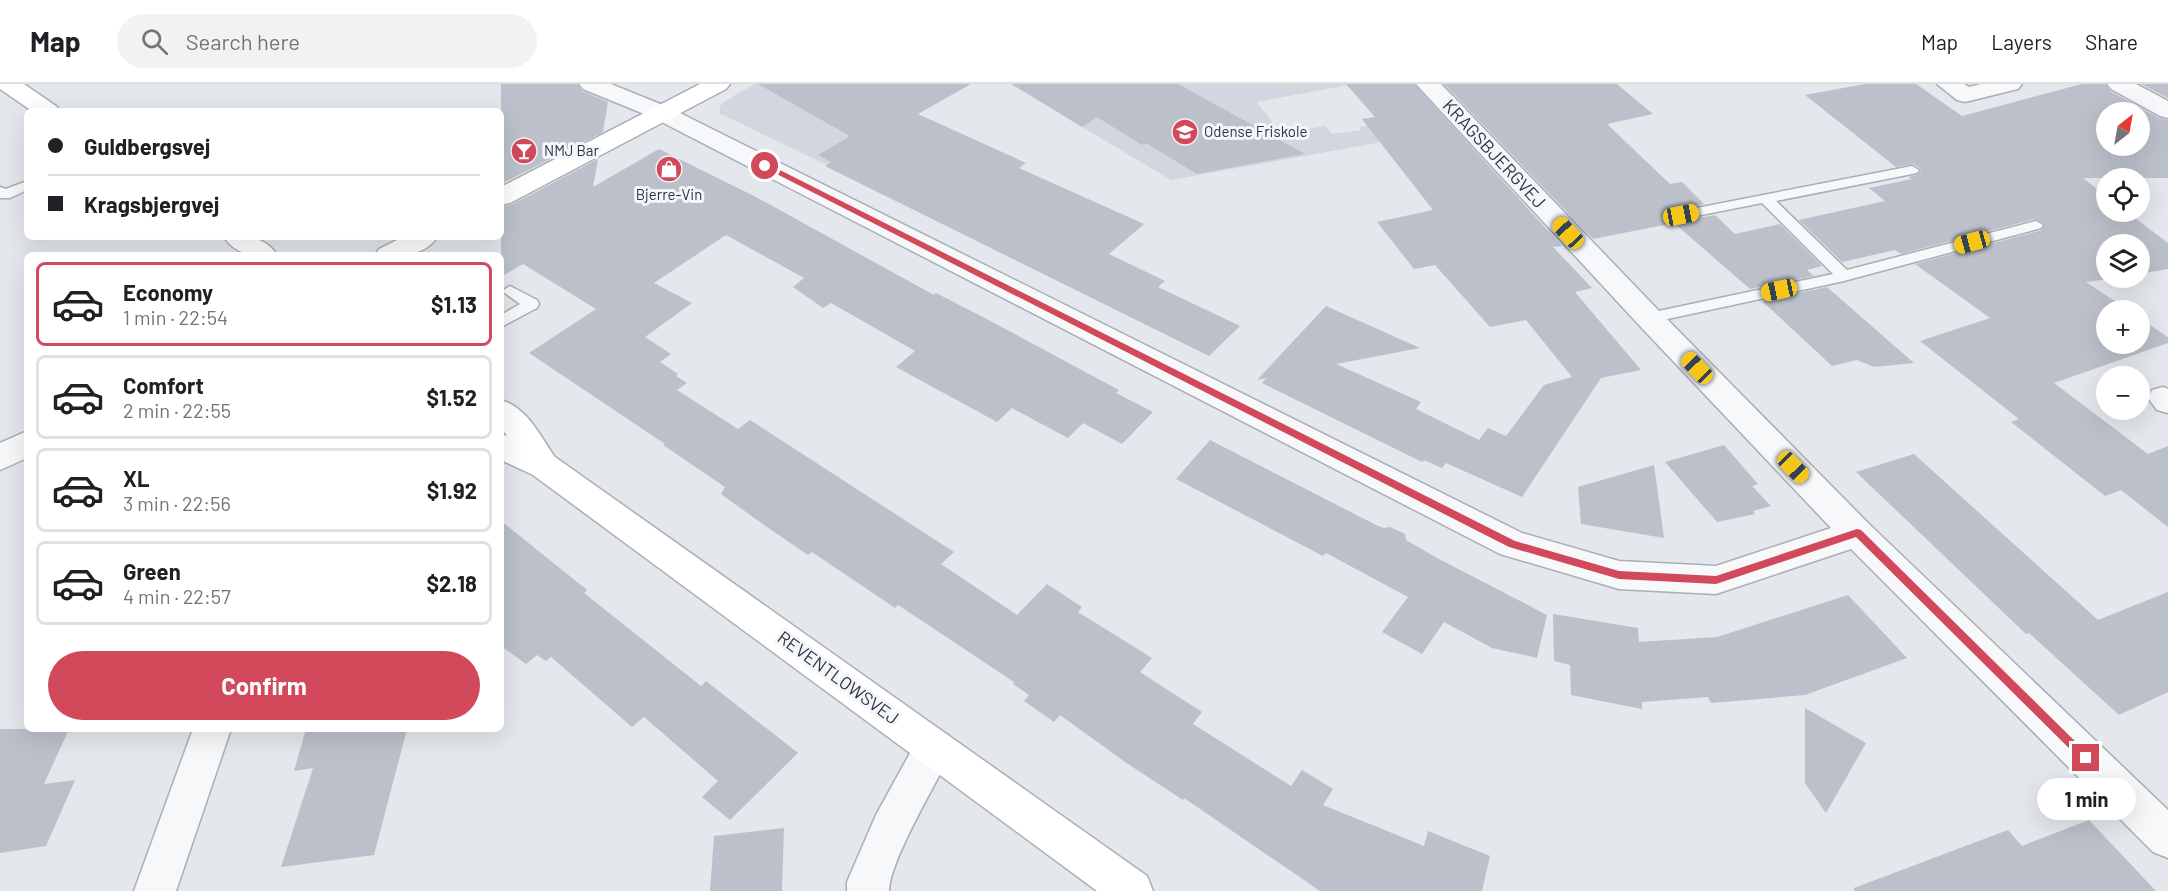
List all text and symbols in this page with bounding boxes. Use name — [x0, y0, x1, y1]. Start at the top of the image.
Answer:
search box — [117, 14, 537, 68]
text: Map — [30, 24, 81, 58]
icon: search — [138, 25, 171, 58]
text: Search here — [186, 28, 300, 54]
text: Map — [1921, 29, 1958, 54]
text: Layers — [1991, 29, 2052, 54]
text: Share — [2085, 29, 2138, 54]
street label: KRAGSBJERGVEJ — [1439, 94, 1551, 212]
north arrow — [2096, 102, 2150, 156]
map controls — [2096, 102, 2150, 420]
school or university icon: Odense Friskole — [1170, 117, 1200, 147]
place label: Odense Friskole — [1204, 122, 1308, 140]
text: Guldbergsvej — [84, 133, 210, 159]
bar icon: NMJ Bar — [509, 136, 539, 166]
place label: NMJ Bar — [544, 141, 600, 159]
route start — [751, 152, 778, 179]
shop icon: Bjerre-Vin — [654, 154, 684, 184]
button: locate — [2096, 168, 2150, 222]
place label: Bjerre-Vin — [636, 185, 702, 203]
text: Kragsbjergvej — [84, 191, 219, 217]
car — [1662, 203, 1700, 227]
car — [1549, 214, 1587, 252]
car — [1952, 229, 1992, 255]
button: layers — [2096, 234, 2150, 288]
icon: car — [51, 277, 105, 331]
car — [1760, 277, 1798, 303]
text: Economy — [123, 279, 213, 305]
text: $1.13 — [431, 291, 477, 317]
button: + — [2096, 300, 2150, 354]
text: 1 min · 22:54 — [123, 305, 228, 329]
car — [1678, 349, 1716, 387]
button: − — [2096, 366, 2150, 420]
icon: car — [51, 370, 105, 424]
text: Comfort — [123, 372, 204, 398]
text: $1.52 — [427, 384, 477, 410]
text: 2 min · 22:55 — [123, 398, 231, 422]
car — [1774, 448, 1812, 486]
icon: car — [51, 463, 105, 517]
text: XL — [123, 465, 149, 491]
text: $1.92 — [427, 477, 477, 503]
text: 3 min · 22:56 — [123, 491, 231, 515]
icon: car — [51, 556, 105, 610]
text: Green — [123, 558, 181, 584]
text: $2.18 — [426, 570, 477, 596]
text: 4 min · 22:57 — [123, 584, 231, 608]
street label: REVENTLOWSVEJ — [774, 626, 904, 729]
button: Confirm — [48, 651, 480, 720]
route end — [2072, 744, 2099, 771]
callout: 1 min — [2036, 779, 2136, 821]
text: 1 min — [2065, 787, 2108, 811]

